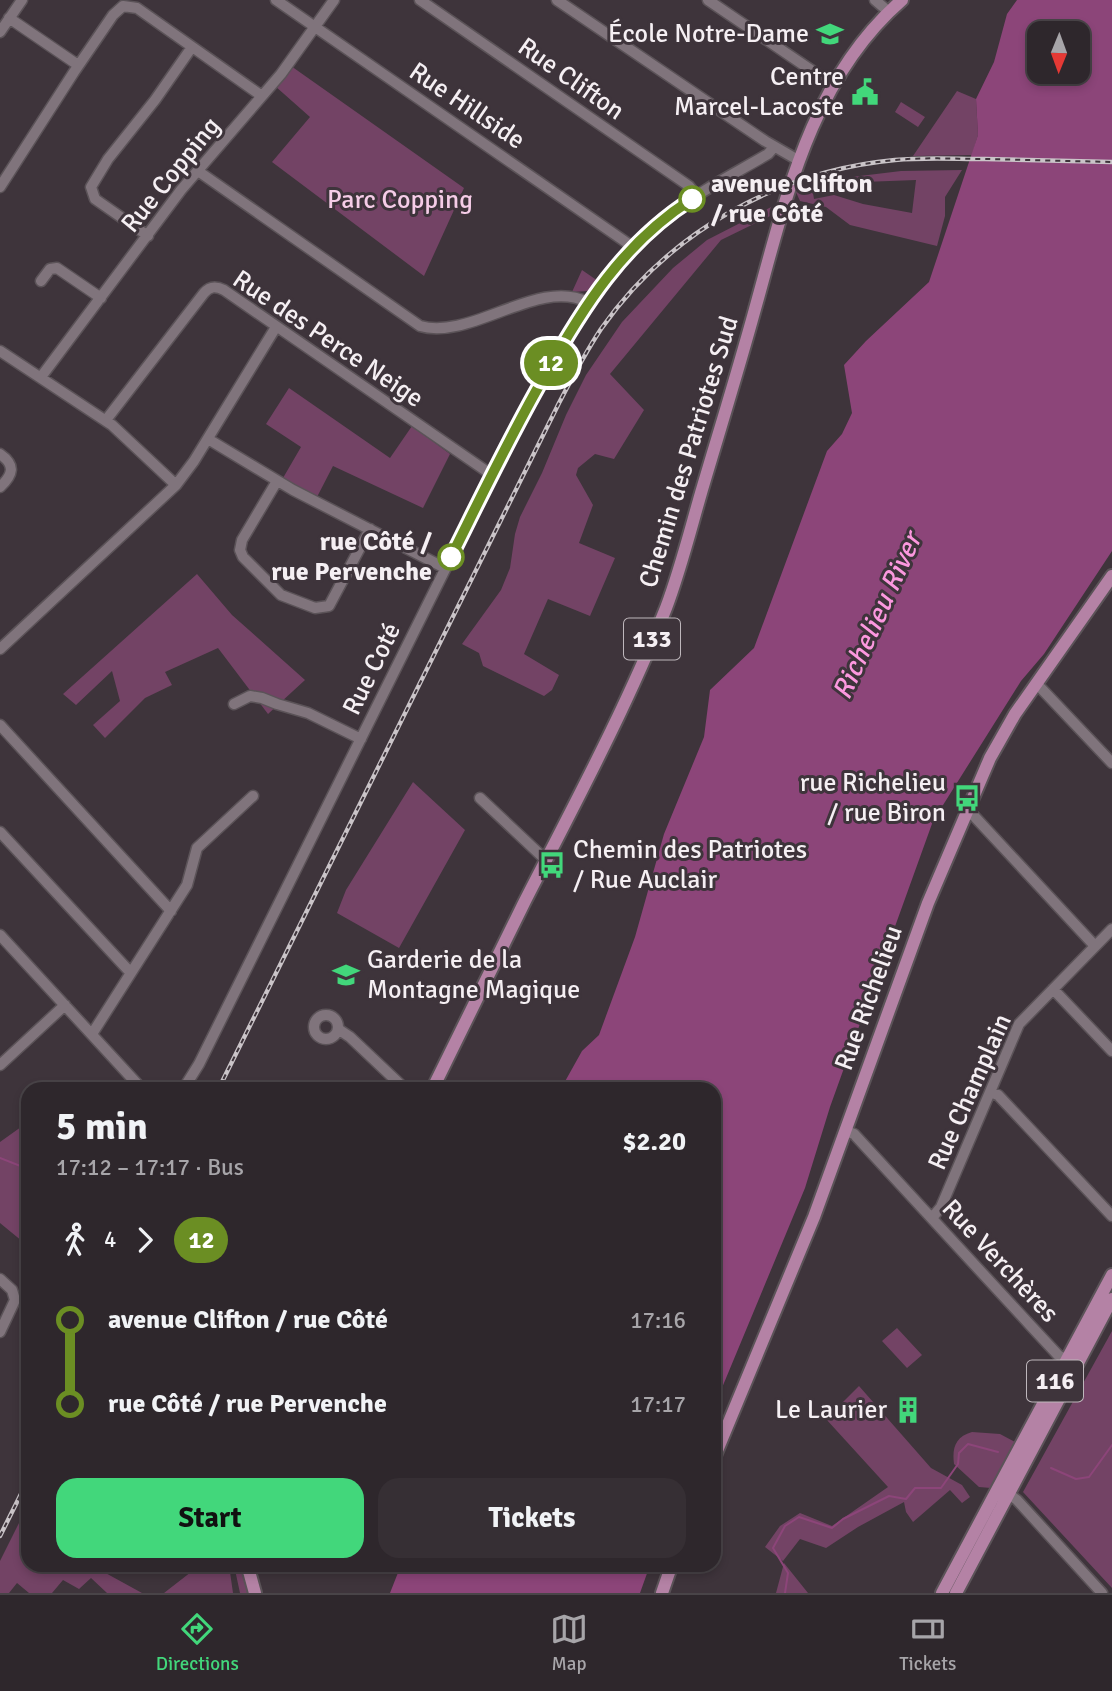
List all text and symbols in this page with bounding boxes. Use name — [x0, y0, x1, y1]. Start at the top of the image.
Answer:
place label: École Notre-Dame — [608, 18, 809, 50]
school or university icon: École Notre-Dame — [815, 19, 845, 49]
north arrow — [1027, 21, 1090, 84]
map controls — [1027, 21, 1090, 84]
street label: Rue Clifton — [512, 31, 630, 127]
street label: Rue Hillside — [403, 56, 531, 156]
place label: Centre Marcel-Lacoste — [674, 61, 844, 123]
public building icon: Centre Marcel-Lacoste — [850, 77, 880, 107]
street label: Rue Copping — [115, 111, 227, 239]
place label: avenue Clifton / rue Côté — [711, 168, 873, 230]
park label: Parc Copping — [327, 184, 473, 216]
marker: avenue Clifton / rue Côté — [679, 186, 705, 212]
street label: Rue des Perce Neige — [227, 263, 429, 415]
street label: Chemin des Patriotes Sud — [632, 312, 746, 592]
line badge: 12 — [520, 340, 582, 386]
text: 12 — [538, 348, 564, 378]
water label: Richelieu River — [825, 524, 930, 705]
place label: rue Côté / rue Pervenche — [271, 526, 432, 588]
marker: rue Côté / rue Pervenche — [438, 544, 464, 570]
street label: Rue Coté — [336, 618, 408, 720]
road number: 133 — [624, 618, 680, 660]
place label: rue Richelieu / rue Biron — [800, 767, 946, 829]
bus stop icon: rue Richelieu / rue Biron — [952, 783, 982, 813]
place label: Chemin des Patriotes / Rue Auclair — [573, 834, 807, 896]
bus stop icon: Chemin des Patriotes / Rue Auclair — [537, 850, 567, 880]
street label: Rue Richelieu — [828, 921, 910, 1075]
place label: Garderie de la Montagne Magique — [367, 944, 580, 1006]
school or university icon: Garderie de la Montagne Magique — [331, 960, 361, 990]
street label: Rue Champlain — [921, 1009, 1019, 1175]
text: 5 min — [56, 1103, 148, 1150]
text: $2.20 — [622, 1126, 686, 1158]
text: 17:12 – 17:17 · Bus — [56, 1153, 244, 1182]
street label: Rue Verchères — [935, 1193, 1065, 1329]
icon: walk — [56, 1221, 94, 1259]
icon: forward — [126, 1221, 164, 1259]
text: 4 — [104, 1225, 116, 1254]
text: 12 — [188, 1225, 214, 1255]
text: avenue Clifton / rue Côté — [108, 1304, 388, 1336]
text: 17:16 — [630, 1306, 686, 1335]
road number: 116 — [1027, 1360, 1083, 1401]
text: rue Côté / rue Pervenche — [108, 1388, 387, 1420]
text: 17:17 — [630, 1390, 686, 1419]
place label: Le Laurier — [775, 1394, 887, 1426]
building icon: Le Laurier — [893, 1395, 923, 1425]
button: Start — [56, 1478, 364, 1558]
button: Tickets — [378, 1478, 686, 1558]
tab: Directions — [156, 1610, 239, 1676]
tab: Map — [550, 1610, 588, 1676]
tab: Tickets — [899, 1610, 956, 1676]

